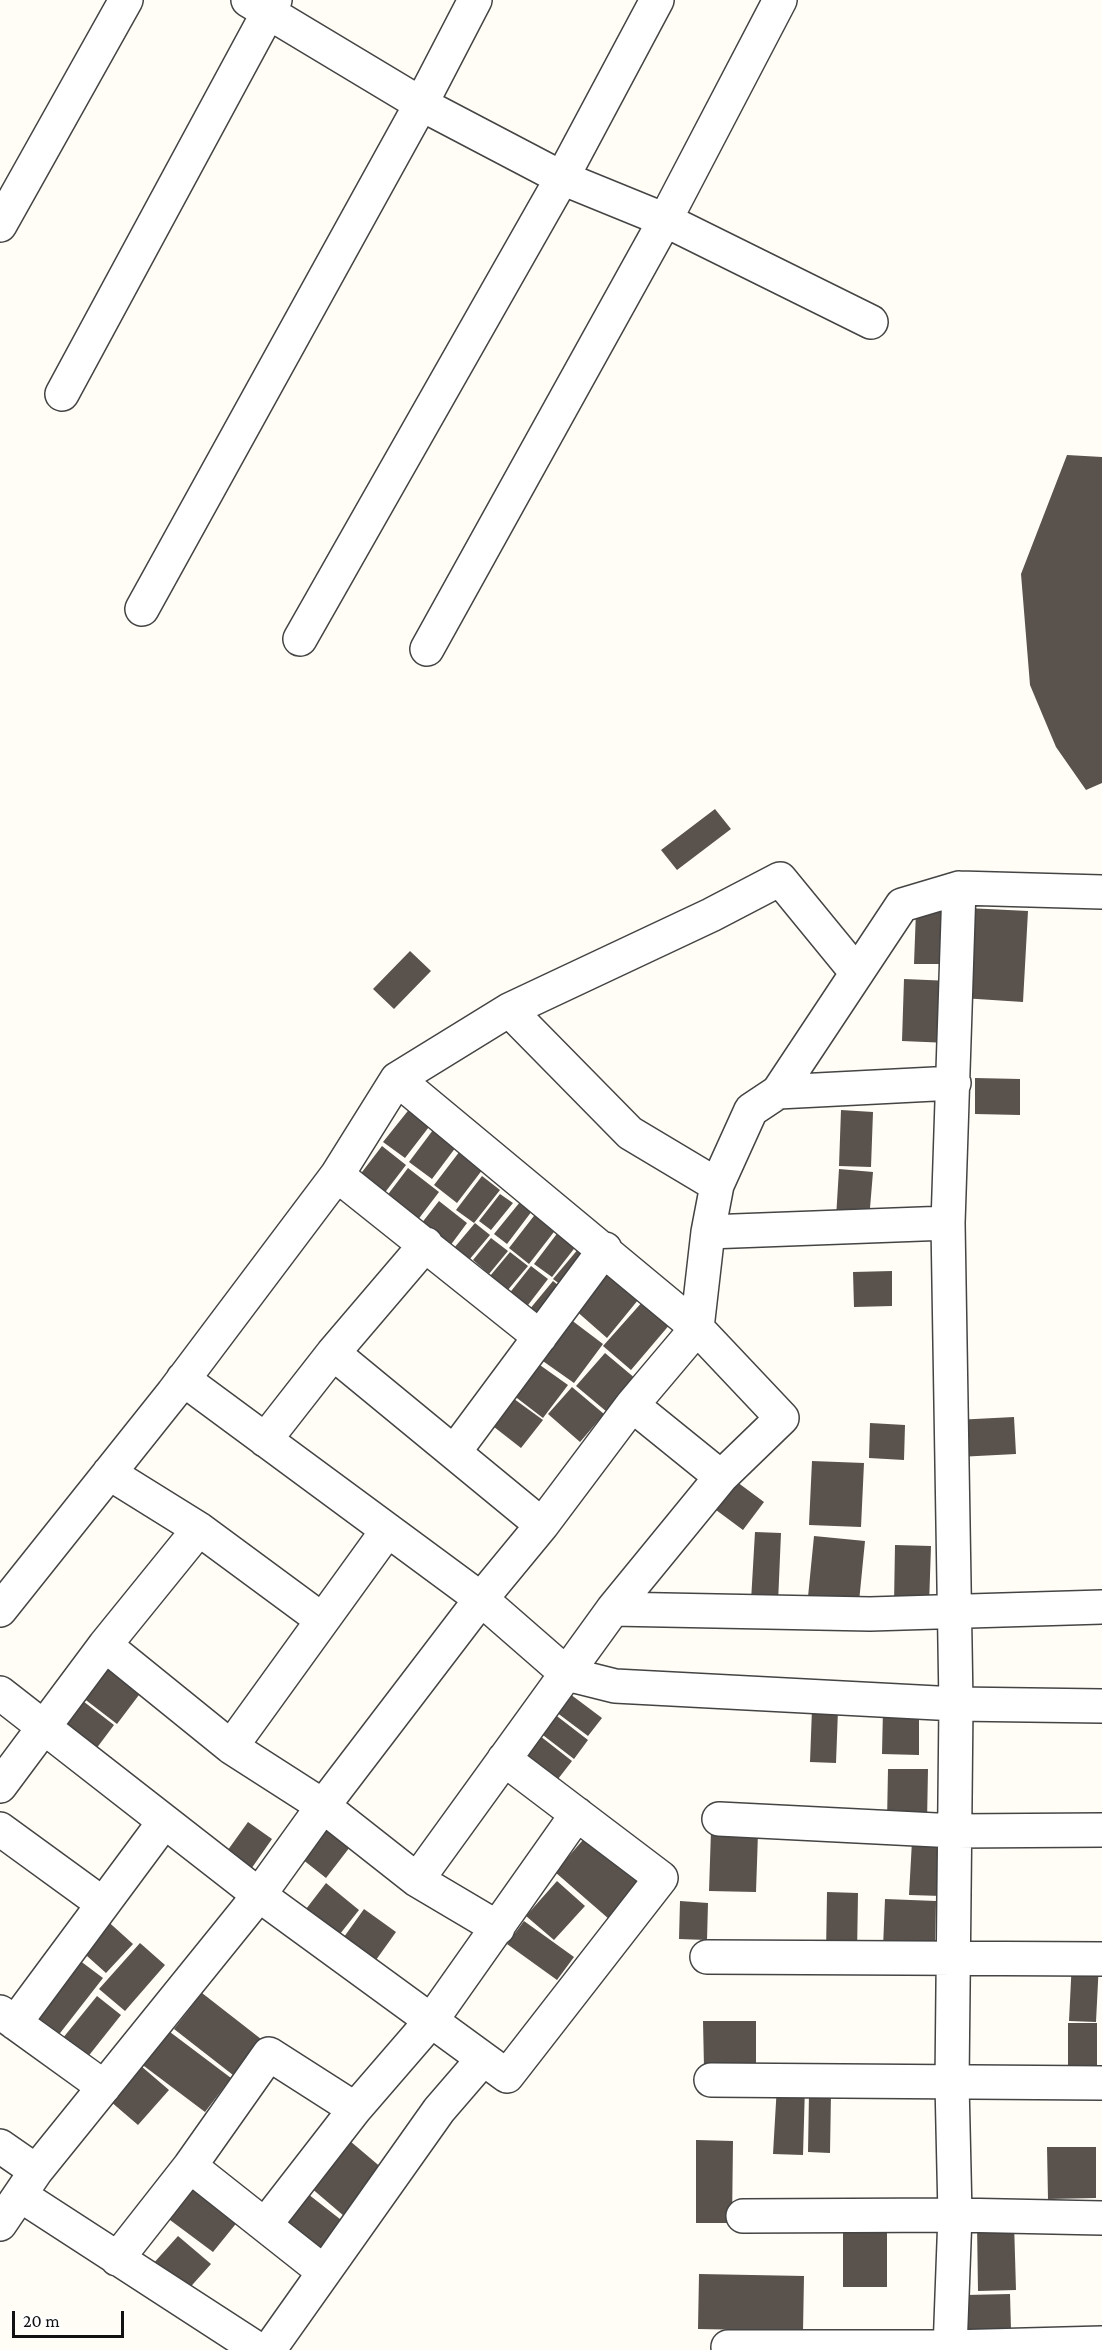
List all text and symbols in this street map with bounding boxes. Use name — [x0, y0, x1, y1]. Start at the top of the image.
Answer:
scale bar — [15, 2299, 128, 2337]
text: 20 m — [23, 2311, 60, 2331]

